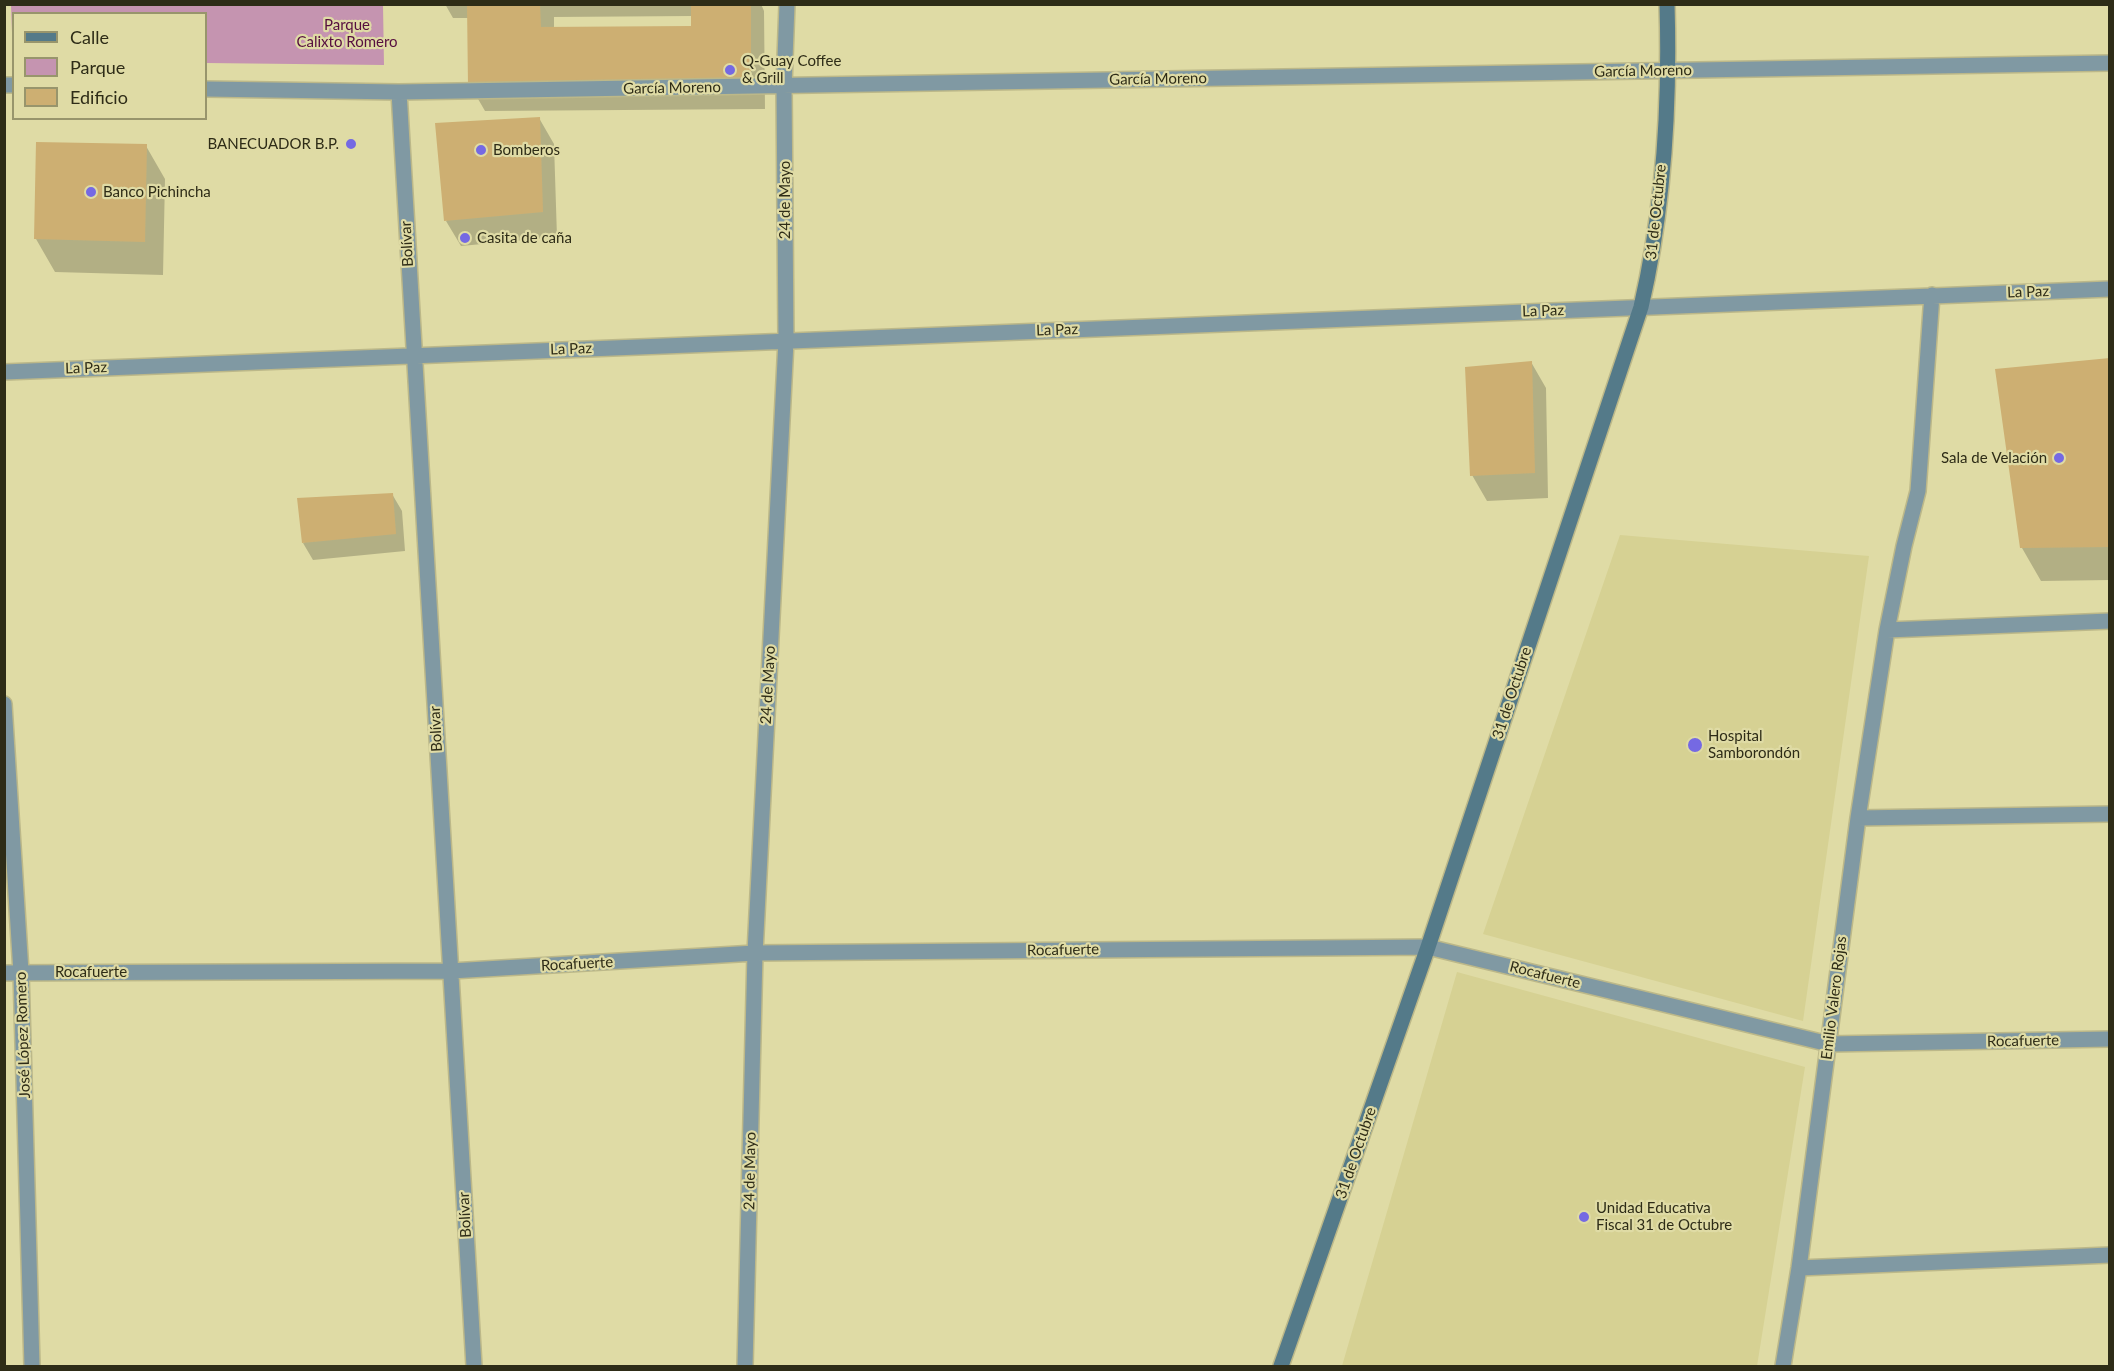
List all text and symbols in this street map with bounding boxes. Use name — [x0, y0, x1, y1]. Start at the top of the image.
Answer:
legend — [12, 12, 207, 120]
park label: Parque Calixto Romero — [296, 16, 398, 51]
text: Calle — [70, 26, 109, 48]
place label: Q-Guay Coffee & Grill — [742, 52, 841, 87]
text: Parque — [70, 56, 125, 78]
street label: García Moreno — [1594, 61, 1692, 81]
marker: Q-Guay Coffee & Grill — [723, 63, 737, 77]
street label: García Moreno — [1109, 69, 1207, 89]
street label: García Moreno — [623, 78, 721, 98]
text: Edificio — [70, 86, 128, 108]
place label: BANECUADOR B.P. — [208, 135, 339, 153]
marker: BANECUADOR B.P. — [344, 137, 358, 151]
place label: Bomberos — [493, 141, 560, 159]
marker: Bomberos — [474, 143, 488, 157]
street label: 24 de Mayo — [776, 161, 794, 239]
street label: 31 de Octubre — [1642, 163, 1670, 261]
place label: Banco Pichincha — [103, 183, 211, 201]
marker: Banco Pichincha — [84, 185, 98, 199]
street label: Bolívar — [397, 221, 417, 267]
place label: Casita de caña — [477, 229, 572, 247]
marker: Casita de caña — [458, 231, 472, 245]
street label: La Paz — [2007, 282, 2049, 302]
street label: La Paz — [1522, 301, 1564, 321]
street label: La Paz — [1036, 320, 1078, 340]
street label: La Paz — [550, 339, 592, 359]
street label: La Paz — [65, 358, 107, 378]
place label: Sala de Velación — [1941, 449, 2047, 467]
marker: Sala de Velación — [2052, 451, 2066, 465]
street label: 24 de Mayo — [757, 645, 779, 725]
street label: 31 de Octubre — [1489, 645, 1535, 741]
street label: Bolívar — [426, 706, 446, 752]
place label: Hospital Samborondón — [1708, 727, 1800, 762]
marker: Hospital Samborondón — [1686, 736, 1704, 754]
street label: Emilio Valero Rojas — [1817, 935, 1851, 1061]
street label: Rocafuerte — [1027, 940, 1099, 960]
street label: Rocafuerte — [540, 953, 614, 975]
street label: Rocafuerte — [1508, 958, 1582, 992]
street label: Rocafuerte — [55, 963, 127, 981]
street label: José López Romero — [12, 971, 34, 1099]
street label: Rocafuerte — [1987, 1031, 2059, 1051]
street label: 31 de Octubre — [1332, 1105, 1380, 1201]
street label: 24 de Mayo — [740, 1132, 760, 1210]
street label: Bolívar — [455, 1192, 475, 1238]
place label: Unidad Educativa Fiscal 31 de Octubre — [1596, 1199, 1732, 1234]
marker: Unidad Educativa Fiscal 31 de Octubre — [1577, 1210, 1591, 1224]

